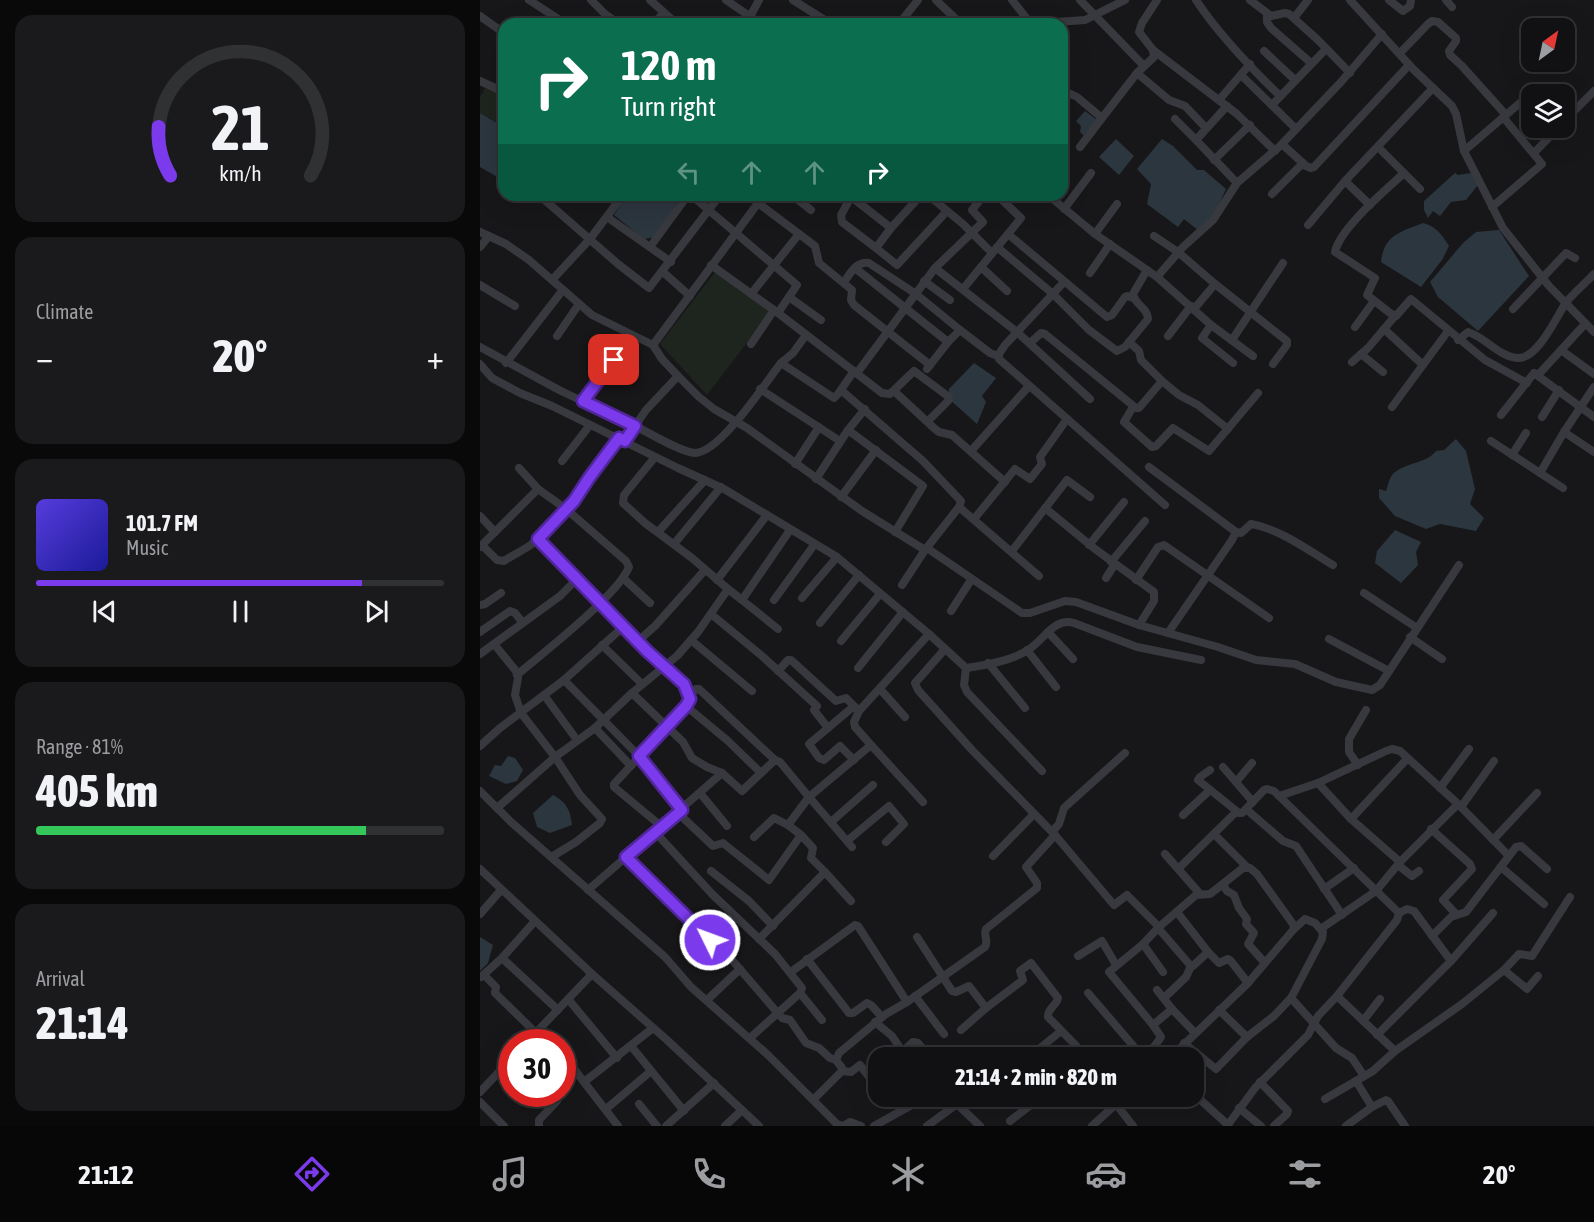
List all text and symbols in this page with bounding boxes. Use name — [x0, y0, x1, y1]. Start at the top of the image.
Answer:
north arrow — [1521, 18, 1575, 72]
map controls — [1521, 18, 1575, 138]
text: 120 m — [621, 41, 716, 89]
icon: right — [522, 42, 600, 120]
button: layers — [1521, 84, 1575, 138]
text: Turn right — [621, 91, 716, 122]
text: 21 — [211, 92, 269, 163]
icon: left — [672, 156, 705, 189]
icon: ahead — [735, 156, 768, 189]
icon: ahead — [798, 156, 831, 189]
icon: right — [861, 156, 894, 189]
text: km/h — [219, 161, 261, 186]
text: Climate — [36, 300, 93, 323]
text: 20° — [213, 330, 267, 382]
pin — [588, 334, 639, 385]
text: − — [36, 338, 53, 376]
text: + — [427, 338, 444, 376]
icon: arrive — [597, 343, 630, 376]
text: 101.7 FM — [126, 510, 198, 536]
text: Music — [126, 536, 168, 559]
icon: previous — [88, 595, 121, 628]
icon: pause — [224, 595, 257, 628]
icon: next — [360, 595, 393, 628]
text: Range · 81% — [36, 735, 123, 758]
text: 405 km — [36, 765, 158, 817]
position arrow — [678, 908, 742, 972]
text: Arrival — [36, 967, 85, 990]
text: 21:14 — [36, 997, 129, 1049]
speed limit sign: 30 — [498, 1029, 576, 1107]
text: 21:14 · 2 min · 820 m — [955, 1064, 1117, 1090]
icon: directions — [291, 1153, 333, 1195]
icon: music — [489, 1153, 531, 1195]
icon: phone — [688, 1153, 730, 1195]
icon: climate — [887, 1153, 929, 1195]
icon: car — [1085, 1153, 1127, 1195]
icon: filters — [1284, 1153, 1326, 1195]
text: 21:12 — [78, 1159, 134, 1190]
text: 20° — [1483, 1159, 1516, 1190]

